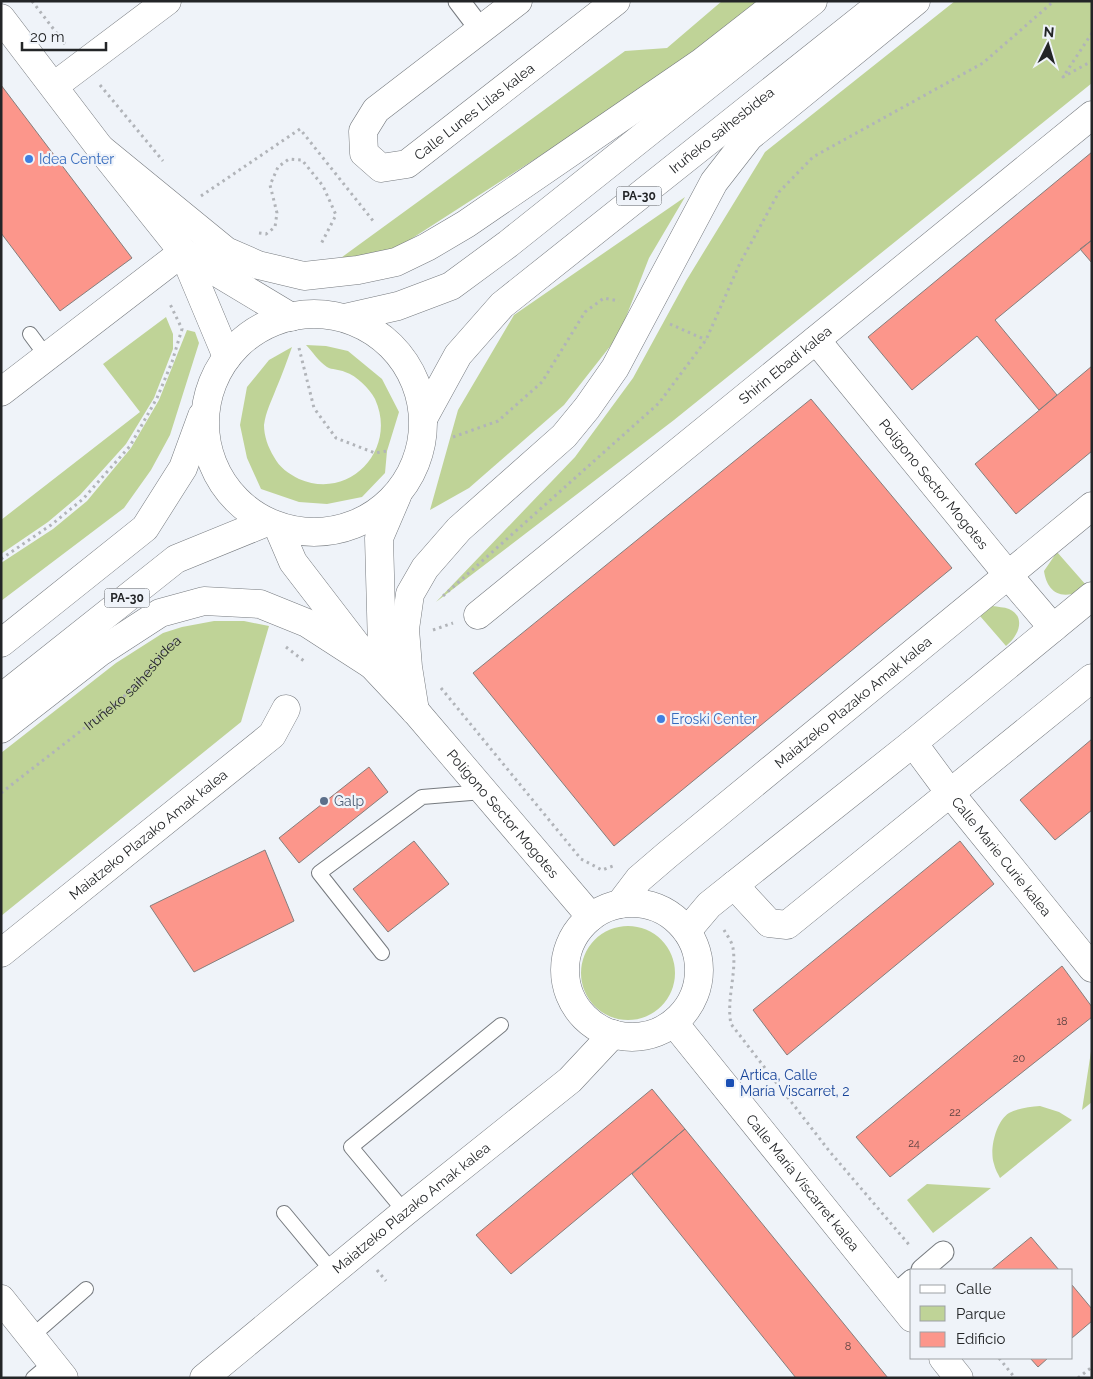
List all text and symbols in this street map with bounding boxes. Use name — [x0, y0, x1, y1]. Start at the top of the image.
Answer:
scale bar — [22, 20, 106, 52]
north arrow — [1023, 20, 1073, 70]
text: N — [1043, 24, 1055, 40]
text: 20 m — [30, 28, 65, 46]
street label: Calle Lunes Lilas kalea — [411, 60, 537, 163]
street label: Iruñeko saihesbidea — [666, 84, 777, 177]
place label: Idea Center — [39, 151, 114, 167]
marker: Idea Center — [23, 153, 35, 165]
road number: PA-30 — [616, 187, 662, 206]
street label: Shirin Ebadi kalea — [736, 323, 834, 407]
street label: Polígono Sector Mogotes — [876, 416, 992, 553]
road number: PA-30 — [104, 588, 150, 608]
street label: Iruñeko saihesbidea — [81, 632, 184, 733]
street label: Maiatzeko Plazako Amak kalea — [771, 633, 935, 771]
place label: Eroski Center — [671, 711, 757, 727]
marker: Eroski Center — [655, 713, 667, 725]
street label: Polígono Sector Mogotes — [444, 746, 562, 881]
street label: Maiatzeko Plazako Amak kalea — [66, 766, 230, 903]
place label: Galp — [334, 793, 364, 809]
street label: Calle Marie Curie kalea — [948, 794, 1055, 919]
marker: Galp — [318, 795, 330, 807]
house number: 18 — [1056, 1015, 1068, 1028]
house number: 20 — [1013, 1052, 1025, 1065]
place label: Artica, Calle María Viscarret, 2 — [740, 1067, 850, 1099]
marker: Artica, Calle María Viscarret, 2 — [724, 1077, 736, 1089]
house number: 22 — [949, 1106, 961, 1119]
street label: Calle María Viscarret kalea — [743, 1111, 863, 1254]
house number: 24 — [908, 1137, 920, 1150]
street label: Maiatzeko Plazako Amak kalea — [329, 1139, 493, 1277]
legend — [910, 1269, 1073, 1359]
text: Calle — [956, 1280, 992, 1298]
text: Parque — [956, 1305, 1006, 1323]
text: Edificio — [956, 1330, 1006, 1348]
house number: 8 — [845, 1340, 851, 1353]

